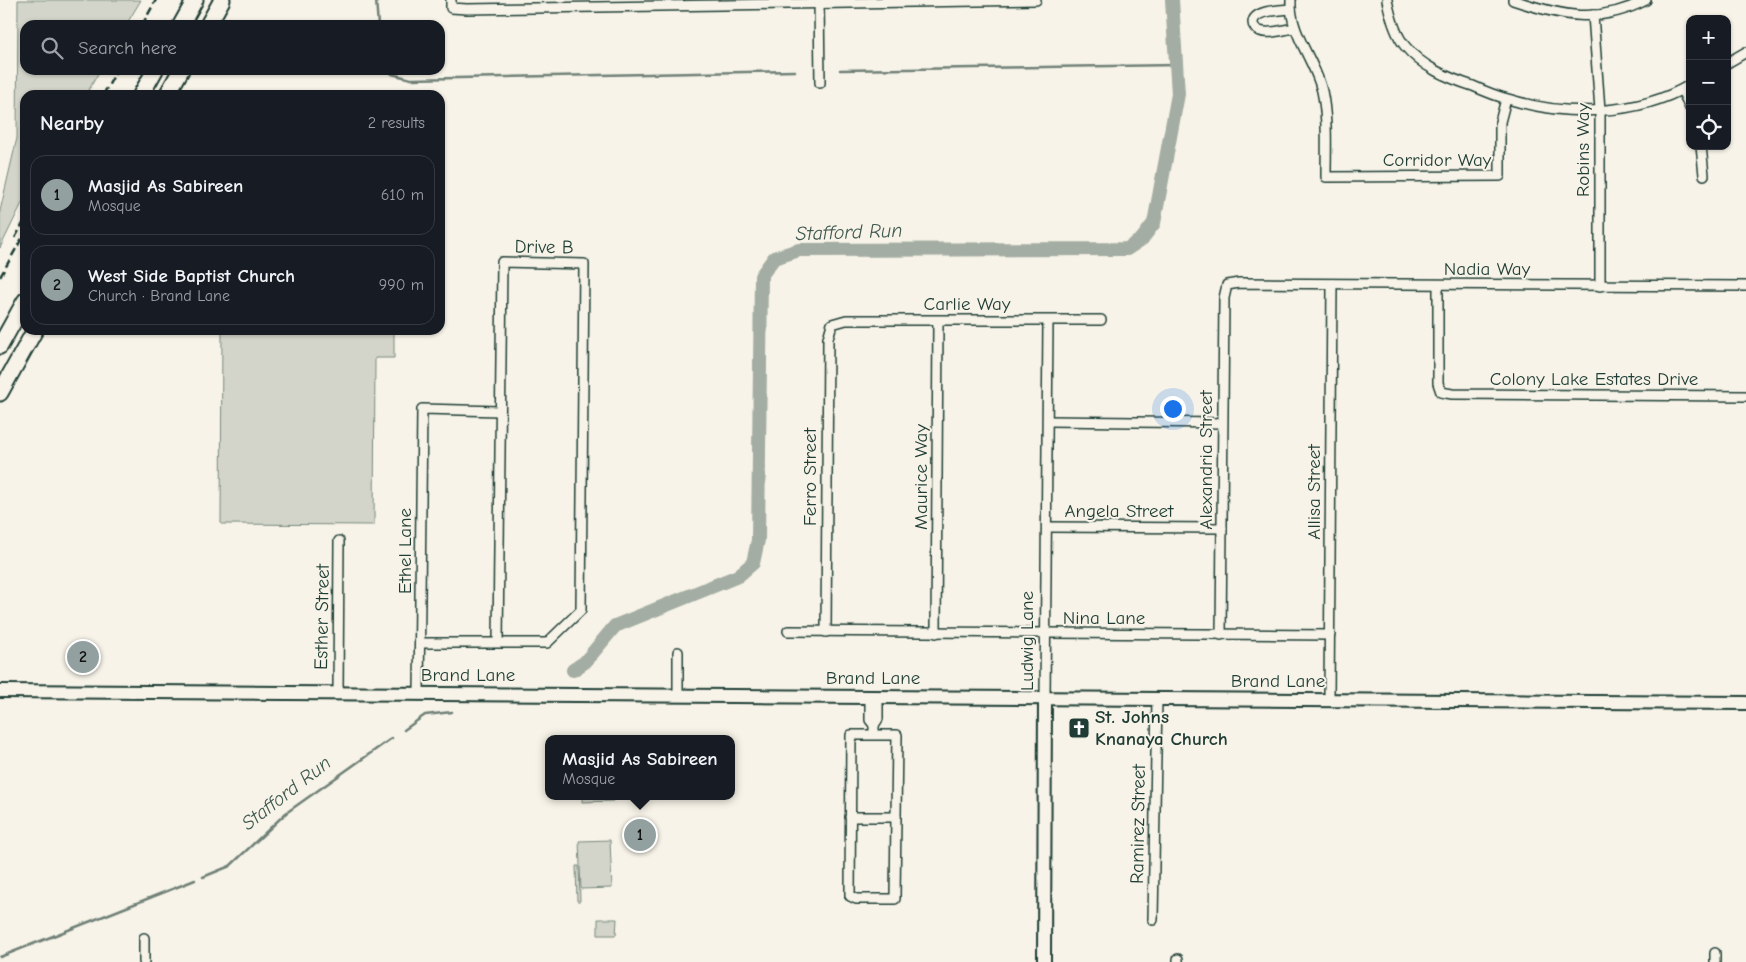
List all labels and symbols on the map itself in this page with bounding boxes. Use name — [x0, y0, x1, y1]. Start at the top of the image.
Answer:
street label: Robins Way — [1572, 103, 1594, 197]
street label: Corridor Way — [1383, 149, 1492, 171]
water label: Stafford Run — [795, 219, 903, 245]
street label: Drive B — [514, 235, 574, 259]
street label: Nadia Way — [1444, 258, 1531, 280]
street label: Carlie Way — [924, 293, 1011, 315]
street label: Colony Lake Estates Drive — [1490, 368, 1698, 390]
street label: Alexandria Street — [1195, 390, 1217, 530]
your location — [1160, 396, 1186, 422]
street label: Maurice Way — [910, 424, 932, 530]
street label: Ferro Street — [799, 427, 821, 526]
street label: Allisa Street — [1303, 444, 1325, 540]
street label: Angela Street — [1064, 500, 1174, 522]
street label: Ethel Lane — [394, 508, 416, 594]
street label: Esther Street — [310, 563, 334, 670]
street label: Ludwig Lane — [1016, 591, 1038, 691]
street label: Nina Lane — [1063, 607, 1145, 629]
pin: 2 — [67, 638, 99, 676]
street label: Brand Lane — [421, 664, 515, 686]
street label: Brand Lane — [826, 667, 920, 689]
street label: Brand Lane — [1231, 670, 1325, 692]
place label: St. Johns Knanaya Church — [1095, 706, 1228, 750]
church icon: St. Johns Knanaya Church — [1067, 716, 1091, 740]
water label: Stafford Run — [237, 751, 335, 835]
street label: Ramirez Street — [1126, 763, 1150, 884]
pin: 1 — [624, 816, 656, 854]

